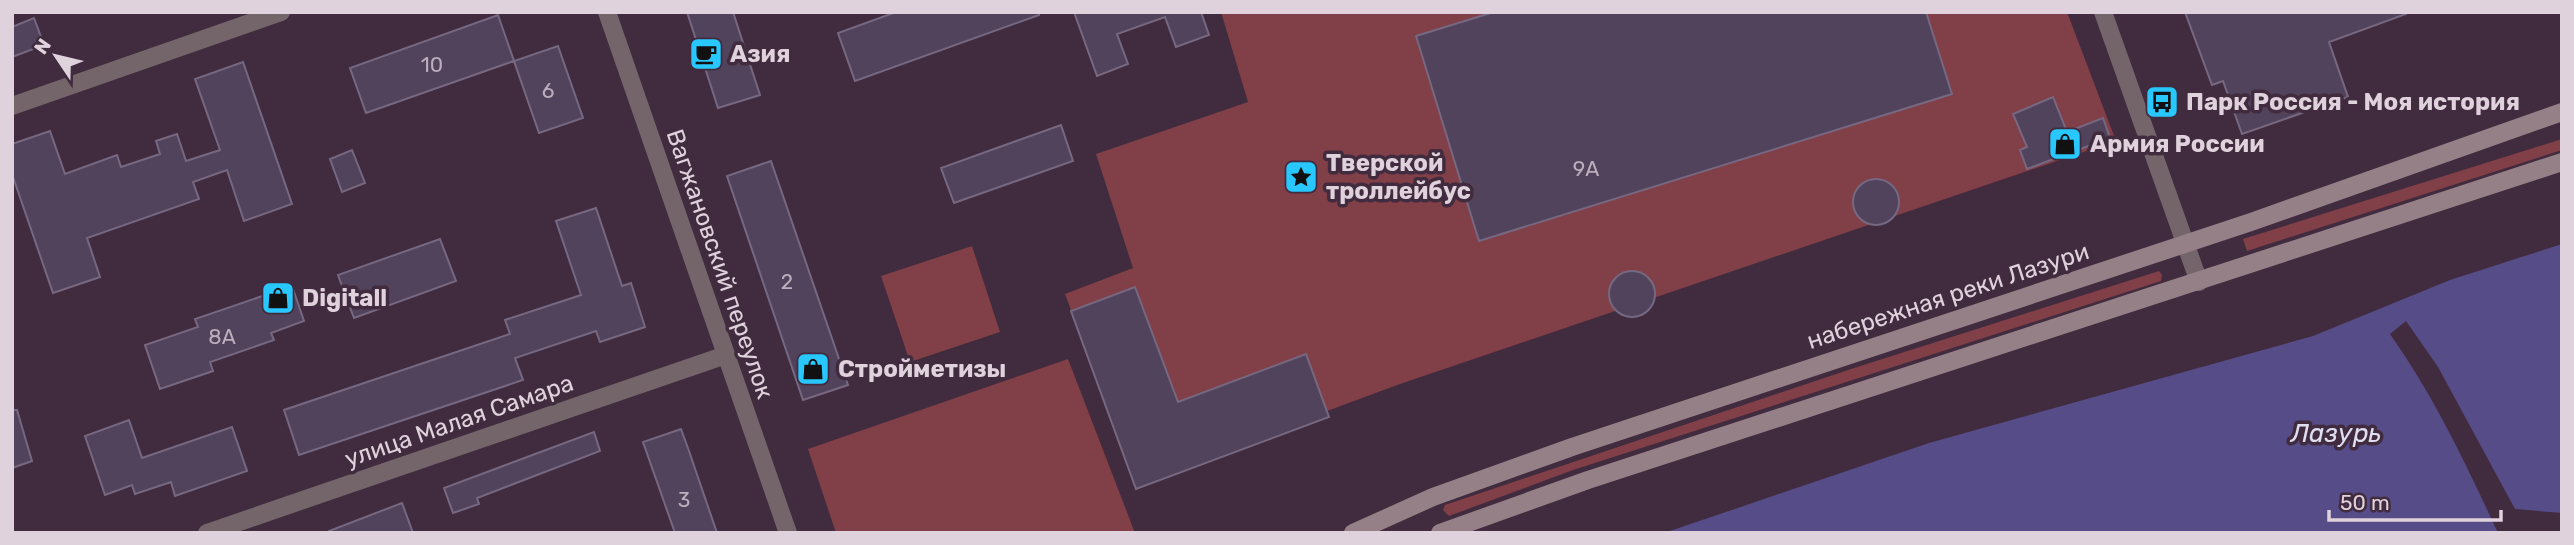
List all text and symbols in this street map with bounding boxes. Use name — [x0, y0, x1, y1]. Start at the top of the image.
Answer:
north arrow — [21, 21, 91, 91]
text: N — [29, 34, 56, 59]
cafe icon: Азия — [687, 35, 725, 73]
place label: Азия — [730, 40, 790, 68]
house number: 10 — [421, 52, 443, 77]
house number: 6 — [542, 78, 554, 103]
bus stop icon: Парк Россия - Моя история — [2143, 83, 2181, 121]
place label: Парк Россия - Моя история — [2186, 88, 2520, 116]
shop icon: Армия России — [2046, 125, 2084, 163]
street label: Вагжановский переулок — [661, 126, 779, 402]
place label: Армия России — [2090, 130, 2264, 158]
place label: Тверской троллейбус — [1326, 149, 1471, 205]
house number: 9А — [1573, 156, 1599, 181]
place icon: Тверской троллейбус — [1282, 158, 1320, 196]
street label: набережная реки Лазури — [1804, 237, 2092, 355]
house number: 2 — [781, 269, 793, 294]
shop icon: Digitall — [259, 279, 297, 317]
place label: Digitall — [302, 284, 387, 312]
house number: 8А — [208, 324, 236, 349]
shop icon: Стройметизы — [794, 350, 832, 388]
place label: Стройметизы — [838, 355, 1006, 383]
street label: улица Малая Самара — [341, 369, 577, 473]
water label: Лазурь — [2289, 418, 2381, 449]
scale bar — [2329, 478, 2500, 522]
house number: 3 — [678, 487, 690, 512]
text: 50 m — [2340, 490, 2390, 515]

